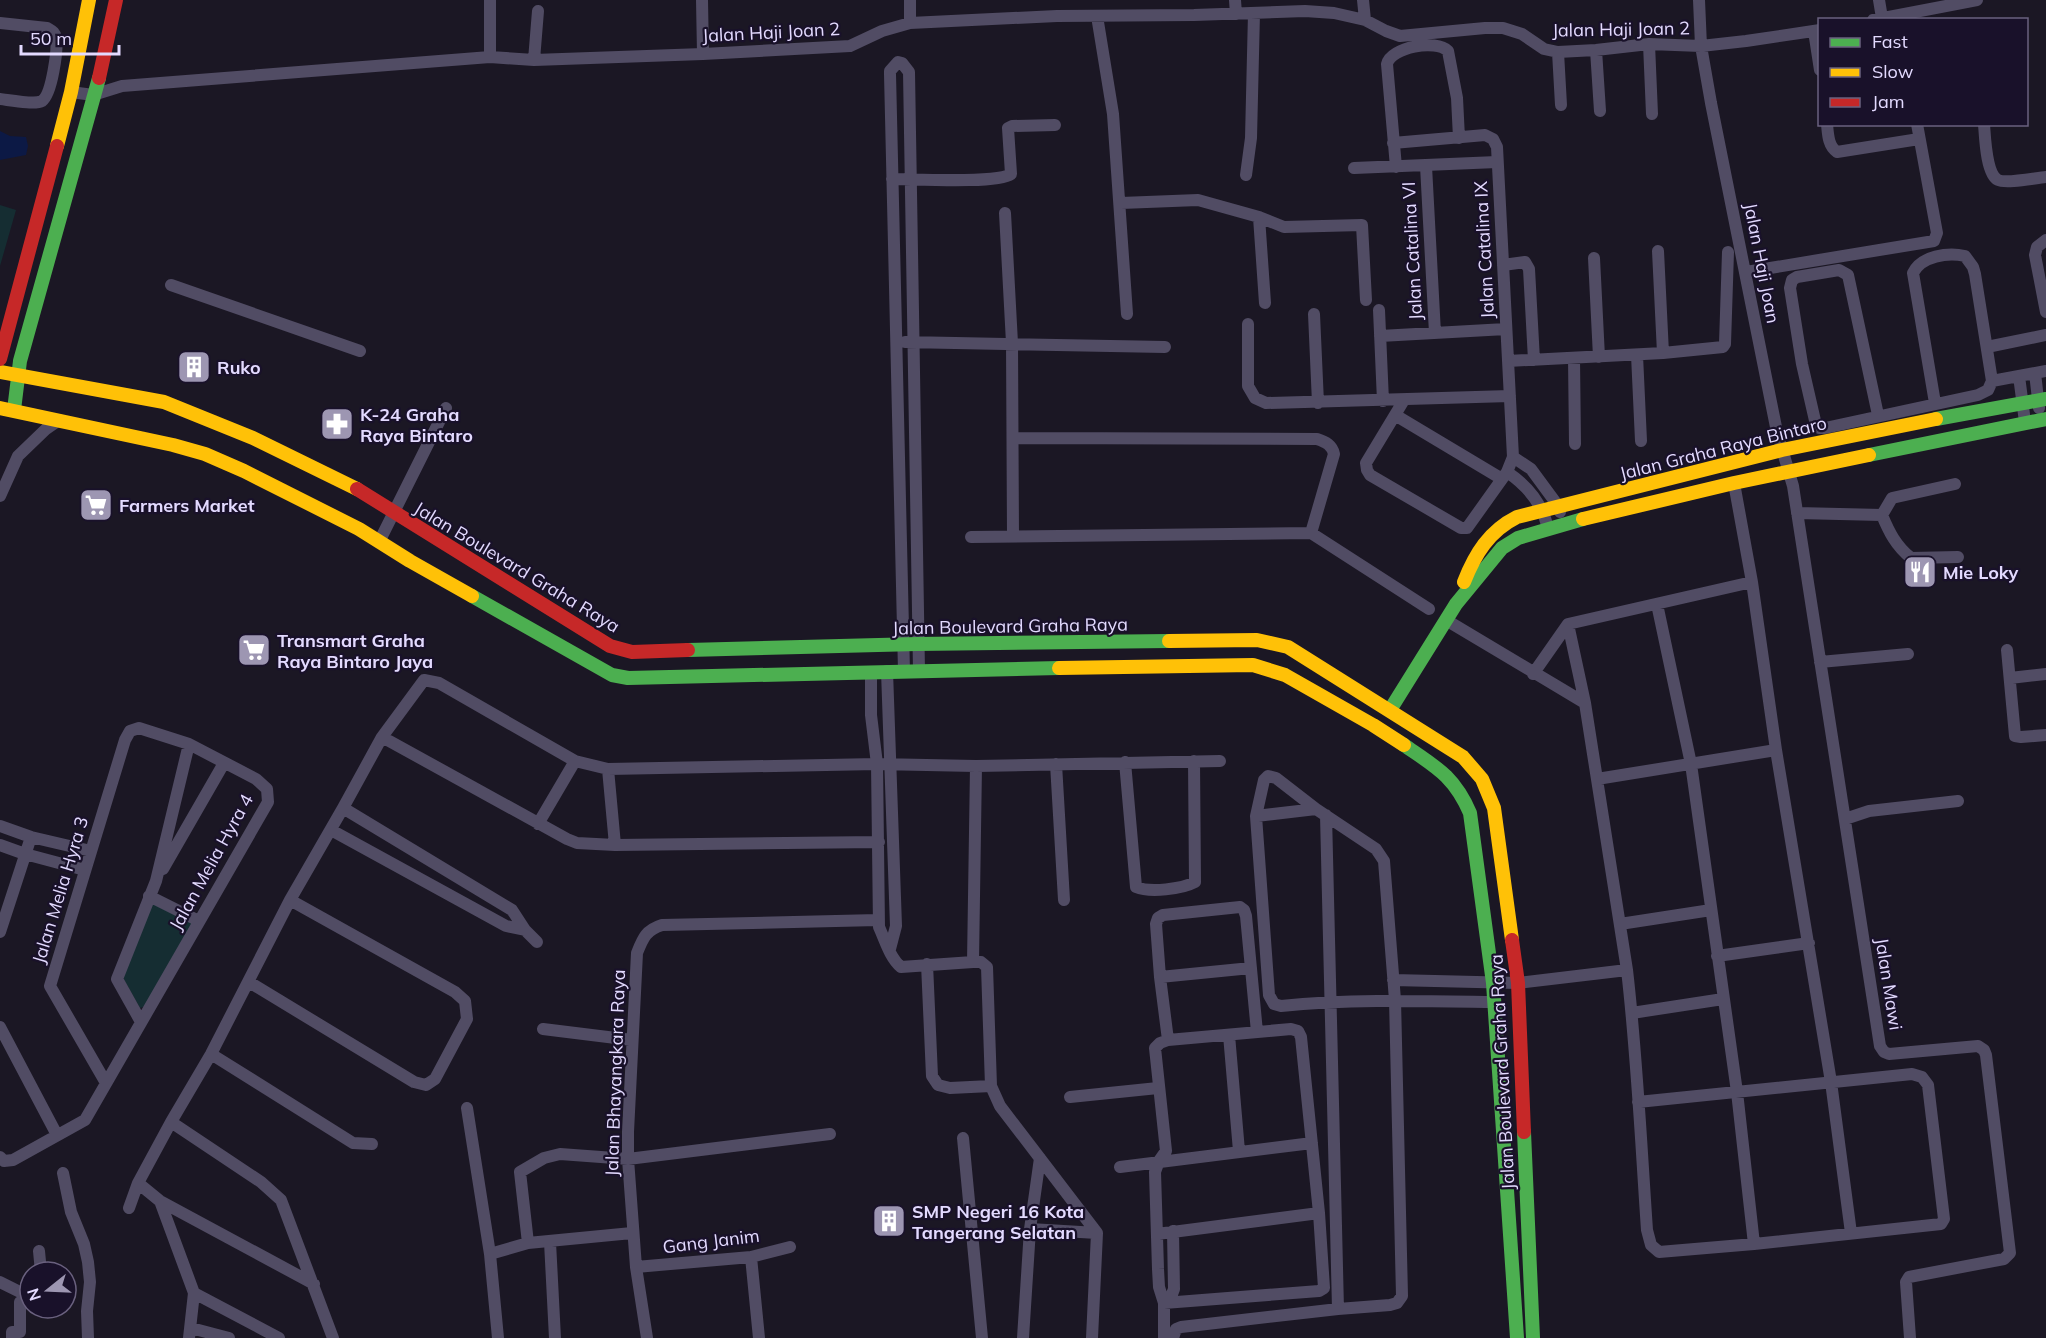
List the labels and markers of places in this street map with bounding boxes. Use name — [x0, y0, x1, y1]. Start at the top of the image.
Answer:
building icon: Ruko — [176, 349, 212, 385]
place label: Ruko — [217, 356, 261, 379]
place label: K-24 Graha Raya Bintaro — [360, 403, 473, 447]
pharmacy icon: K-24 Graha Raya Bintaro — [319, 406, 355, 442]
supermarket icon: Farmers Market — [78, 487, 114, 523]
place label: Farmers Market — [119, 494, 255, 517]
restaurant icon: Mie Loky — [1902, 554, 1938, 590]
place label: Mie Loky — [1943, 561, 2018, 584]
place label: Transmart Graha Raya Bintaro Jaya — [277, 629, 433, 673]
supermarket icon: Transmart Graha Raya Bintaro Jaya — [236, 632, 272, 668]
place label: SMP Negeri 16 Kota Tangerang Selatan — [912, 1200, 1084, 1244]
building icon: SMP Negeri 16 Kota Tangerang Selatan — [871, 1203, 907, 1239]

